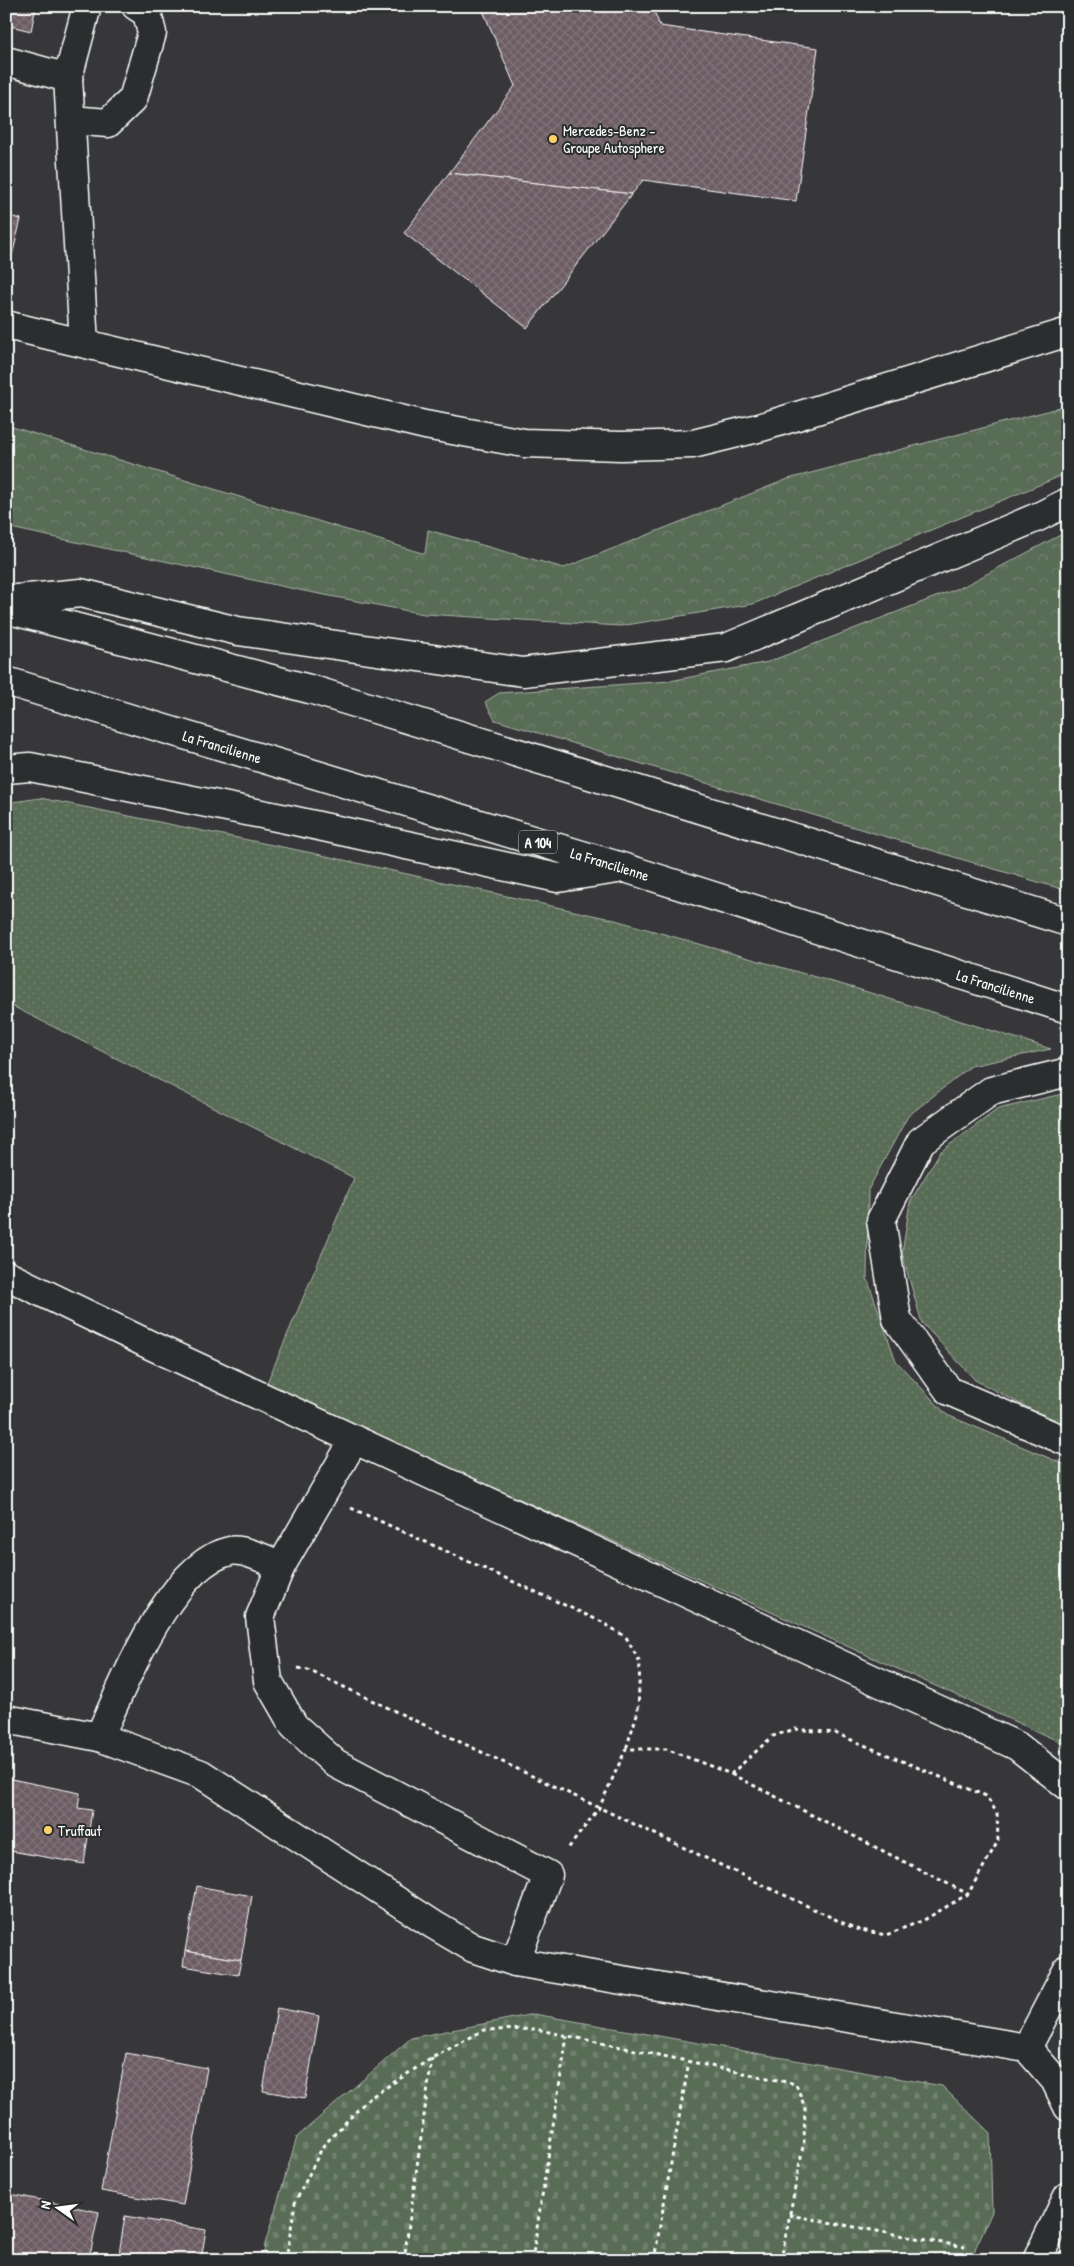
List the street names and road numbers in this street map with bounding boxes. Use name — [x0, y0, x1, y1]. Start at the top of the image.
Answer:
street label: La Francilienne — [180, 725, 264, 768]
road number: A 104 — [519, 830, 557, 854]
street label: La Francilienne — [568, 842, 652, 886]
street label: La Francilienne — [954, 964, 1038, 1008]

